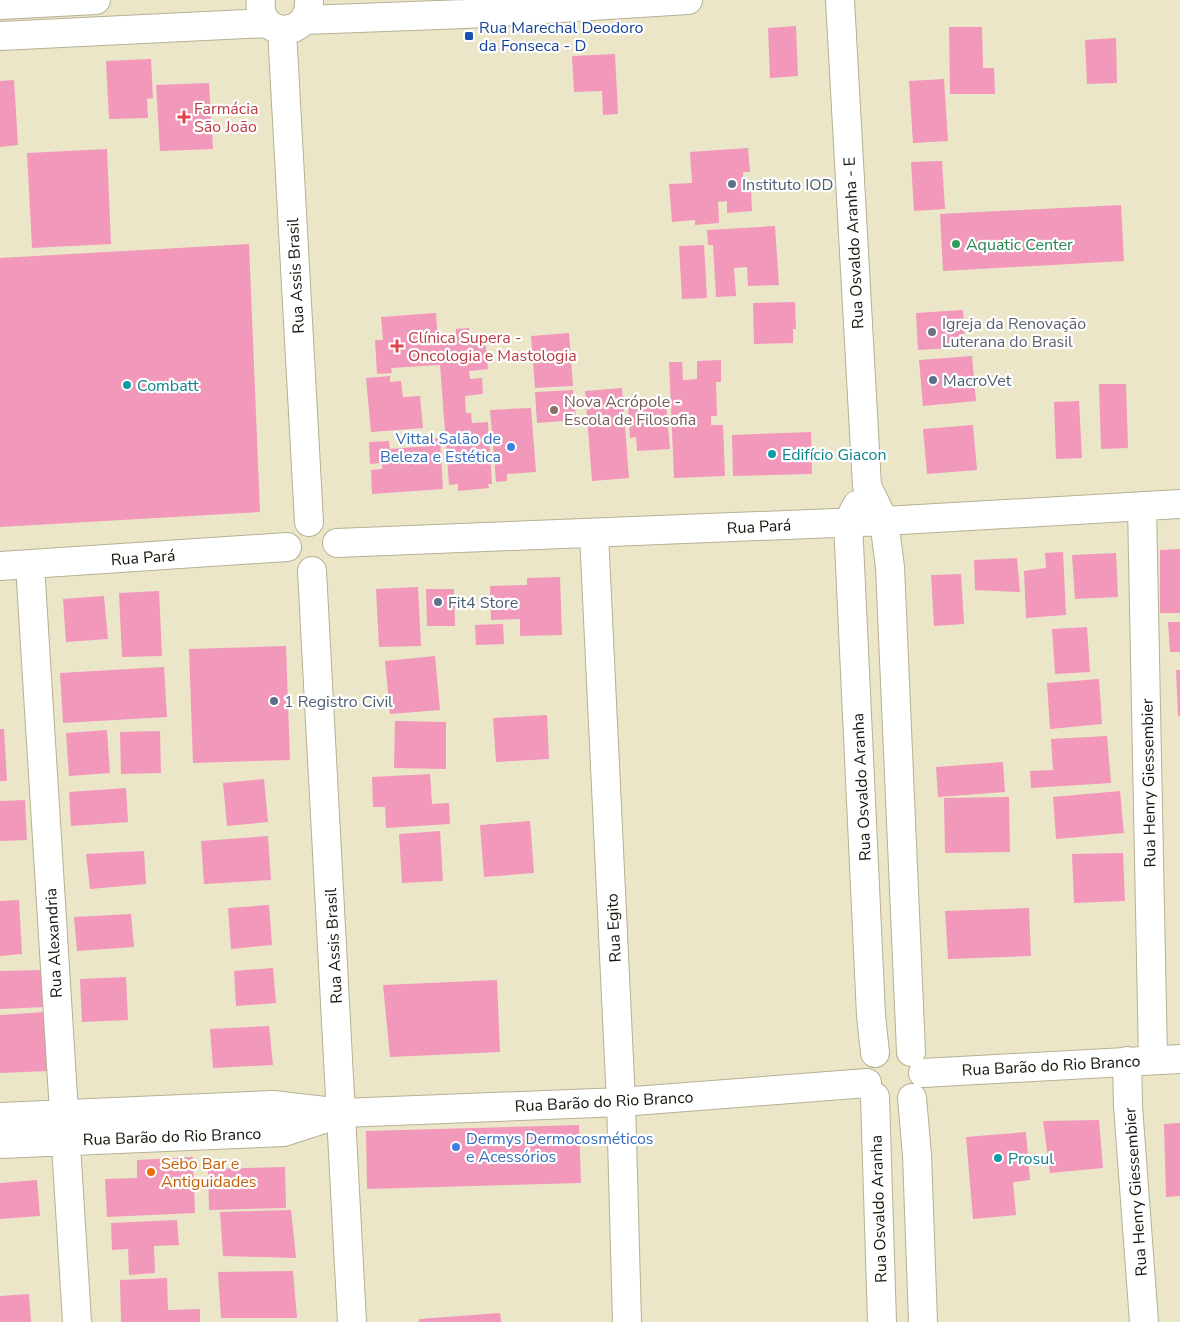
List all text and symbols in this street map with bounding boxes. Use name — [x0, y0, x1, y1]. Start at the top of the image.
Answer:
place label: Rua Marechal Deodoro da Fonseca - D — [479, 17, 644, 57]
marker: Rua Marechal Deodoro da Fonseca - D — [463, 30, 475, 42]
place label: Farmácia São João — [194, 98, 258, 138]
marker: Farmácia São João — [178, 111, 190, 123]
street label: Rua Osvaldo Aranha - E — [839, 156, 869, 330]
place label: Instituto IOD — [742, 174, 833, 196]
marker: Instituto IOD — [726, 178, 738, 190]
street label: Rua Assis Brasil — [282, 217, 310, 334]
place label: Aquatic Center — [966, 234, 1073, 256]
marker: Aquatic Center — [950, 238, 962, 250]
place label: Igreja da Renovação Luterana do Brasil — [942, 313, 1086, 353]
marker: Igreja da Renovação Luterana do Brasil — [926, 326, 938, 338]
place label: Clínica Supera - Oncologia e Mastologia — [408, 327, 577, 367]
marker: Clínica Supera - Oncologia e Mastologia — [390, 339, 404, 353]
place label: MacroVet — [943, 370, 1012, 392]
marker: MacroVet — [927, 374, 939, 386]
place label: Combatt — [137, 375, 199, 397]
marker: Combatt — [121, 379, 133, 391]
place label: Nova Acrópole - Escola de Filosofia — [564, 391, 696, 431]
marker: Nova Acrópole - Escola de Filosofia — [548, 404, 560, 416]
place label: Vittal Salão de Beleza e Estética — [380, 428, 501, 468]
marker: Vittal Salão de Beleza e Estética — [505, 441, 517, 453]
place label: Edifício Giacon — [782, 444, 887, 466]
marker: Edifício Giacon — [766, 448, 778, 460]
street label: Rua Pará — [726, 514, 792, 540]
street label: Rua Pará — [110, 545, 176, 571]
place label: Fit4 Store — [448, 592, 518, 614]
marker: Fit4 Store — [432, 596, 444, 608]
place label: 1 Registro Civil — [284, 691, 393, 713]
marker: 1 Registro Civil — [268, 695, 280, 707]
street label: Rua Henry Giessembier — [1137, 698, 1161, 868]
street label: Rua Osvaldo Aranha — [847, 712, 877, 861]
street label: Rua Alexandria — [40, 887, 68, 999]
street label: Rua Assis Brasil — [320, 887, 348, 1004]
street label: Rua Egito — [601, 893, 627, 963]
street label: Rua Barão do Rio Branco — [961, 1050, 1141, 1082]
street label: Rua Barão do Rio Branco — [514, 1086, 694, 1118]
street label: Rua Henry Giessembier — [1119, 1106, 1153, 1277]
street label: Rua Barão do Rio Branco — [82, 1123, 262, 1151]
place label: Dermys Dermocosméticos e Acessórios — [466, 1128, 654, 1168]
street label: Rua Osvaldo Aranha — [865, 1135, 893, 1283]
marker: Dermys Dermocosméticos e Acessórios — [450, 1141, 462, 1153]
place label: Prosul — [1008, 1148, 1054, 1170]
marker: Prosul — [992, 1152, 1004, 1164]
place label: Sebo Bar e Antiguidades — [161, 1153, 256, 1193]
marker: Sebo Bar e Antiguidades — [145, 1166, 157, 1178]

